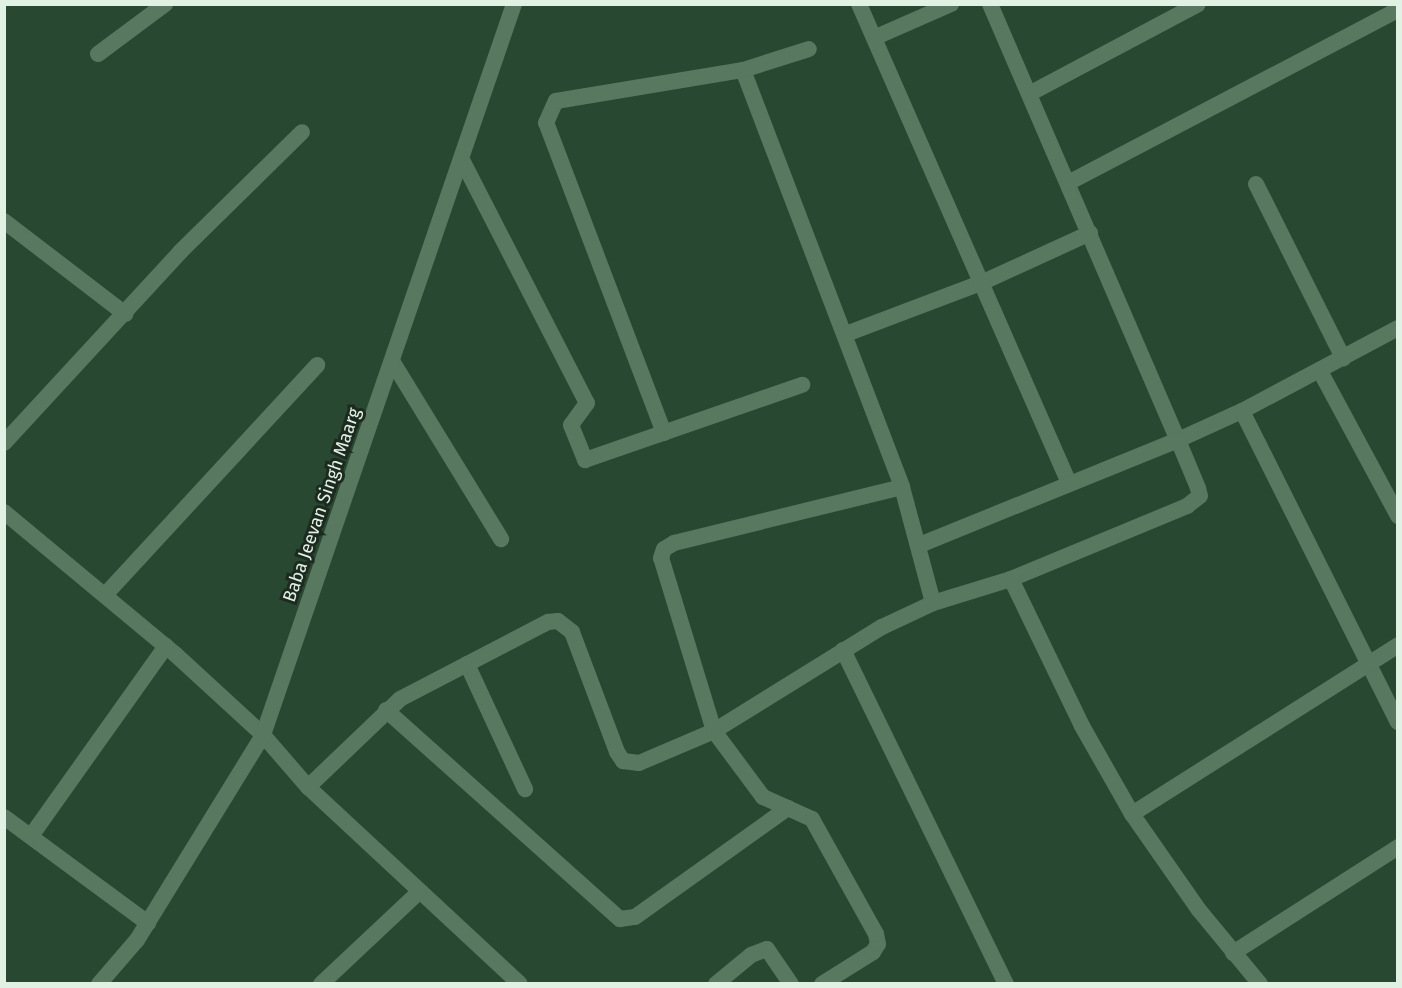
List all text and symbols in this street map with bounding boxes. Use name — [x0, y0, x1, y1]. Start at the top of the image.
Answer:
street label: Baba Jeevan Singh Maarg — [279, 405, 365, 605]

